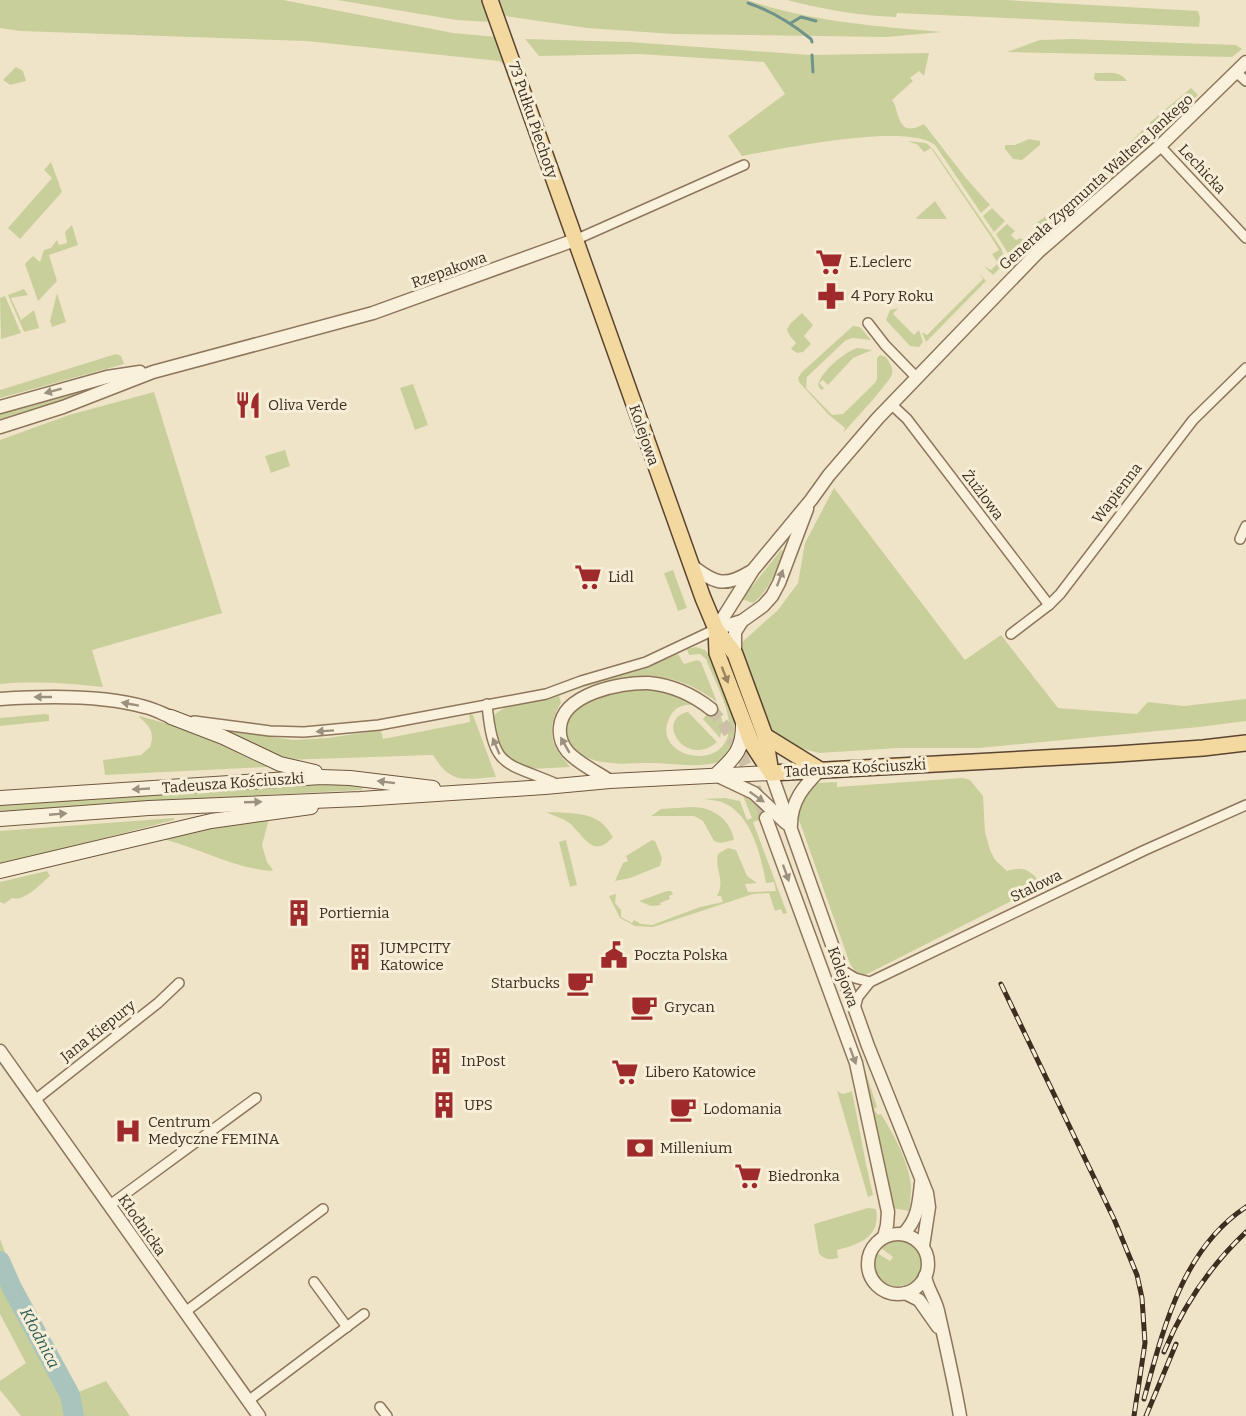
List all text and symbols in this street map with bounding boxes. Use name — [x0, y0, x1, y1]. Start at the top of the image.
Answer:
street label: 73 Pułku Piechoty — [505, 59, 561, 181]
street label: Generała Zygmunta Waltera Jankego — [995, 90, 1197, 274]
street label: Lechicka — [1175, 140, 1229, 198]
supermarket icon: E.Leclerc — [814, 247, 844, 277]
street label: Rzepakowa — [409, 248, 489, 292]
place label: E.Leclerc — [849, 253, 912, 271]
pharmacy icon: 4 Pory Roku — [816, 281, 846, 311]
place label: 4 Pory Roku — [851, 287, 934, 305]
one-way arrow — [44, 387, 62, 397]
restaurant icon: Oliva Verde — [233, 390, 263, 420]
place label: Oliva Verde — [268, 396, 347, 414]
street label: Kolejowa — [625, 402, 663, 468]
street label: Wapienna — [1088, 459, 1146, 527]
street label: Żużlowa — [958, 466, 1008, 524]
supermarket icon: Lidl — [573, 562, 603, 592]
place label: Lidl — [608, 568, 634, 586]
one-way arrow — [776, 569, 786, 587]
one-way arrow — [721, 666, 731, 684]
one-way arrow — [34, 693, 53, 702]
one-way arrow — [120, 700, 139, 709]
one-way arrow — [315, 726, 334, 736]
one-way arrow — [560, 736, 570, 753]
one-way arrow — [491, 737, 501, 755]
street label: Tadeusza Kościuszki — [783, 755, 927, 781]
street label: Tadeusza Kościuszki — [161, 769, 305, 797]
one-way arrow — [377, 777, 396, 787]
one-way arrow — [131, 784, 150, 793]
one-way arrow — [749, 791, 765, 803]
one-way arrow — [243, 798, 262, 807]
one-way arrow — [49, 809, 68, 819]
one-way arrow — [782, 864, 792, 882]
street label: Stalowa — [1007, 866, 1065, 906]
building icon: Portiernia — [284, 898, 314, 928]
place label: Portiernia — [319, 904, 389, 922]
place label: JUMPCITY Katowice — [379, 939, 451, 974]
public building icon: Poczta Polska — [599, 940, 629, 970]
building icon: JUMPCITY Katowice — [345, 942, 375, 972]
street label: Kolejowa — [824, 944, 862, 1010]
place label: Poczta Polska — [634, 946, 728, 964]
cafe icon: Starbucks — [565, 968, 595, 998]
place label: Starbucks — [491, 974, 560, 992]
cafe icon: Grycan — [629, 992, 659, 1022]
street label: Jana Kiepury — [56, 996, 139, 1066]
place label: Grycan — [664, 998, 715, 1016]
building icon: InPost — [426, 1046, 456, 1076]
one-way arrow — [849, 1047, 859, 1065]
place label: InPost — [461, 1052, 506, 1070]
supermarket icon: Libero Katowice — [610, 1057, 640, 1087]
place label: Libero Katowice — [645, 1063, 756, 1081]
building icon: UPS — [429, 1090, 459, 1120]
cafe icon: Lodomania — [668, 1094, 698, 1124]
place label: UPS — [464, 1096, 493, 1114]
place label: Lodomania — [703, 1100, 782, 1118]
place label: Centrum Medyczne FEMINA — [148, 1113, 280, 1148]
hospital icon: Centrum Medyczne FEMINA — [113, 1116, 143, 1146]
bank icon: Millenium — [625, 1133, 655, 1163]
place label: Millenium — [660, 1139, 733, 1157]
supermarket icon: Biedronka — [733, 1161, 763, 1191]
place label: Biedronka — [768, 1167, 840, 1185]
street label: Kłodnicka — [114, 1191, 170, 1259]
water label: Kłodnica — [16, 1305, 64, 1371]

